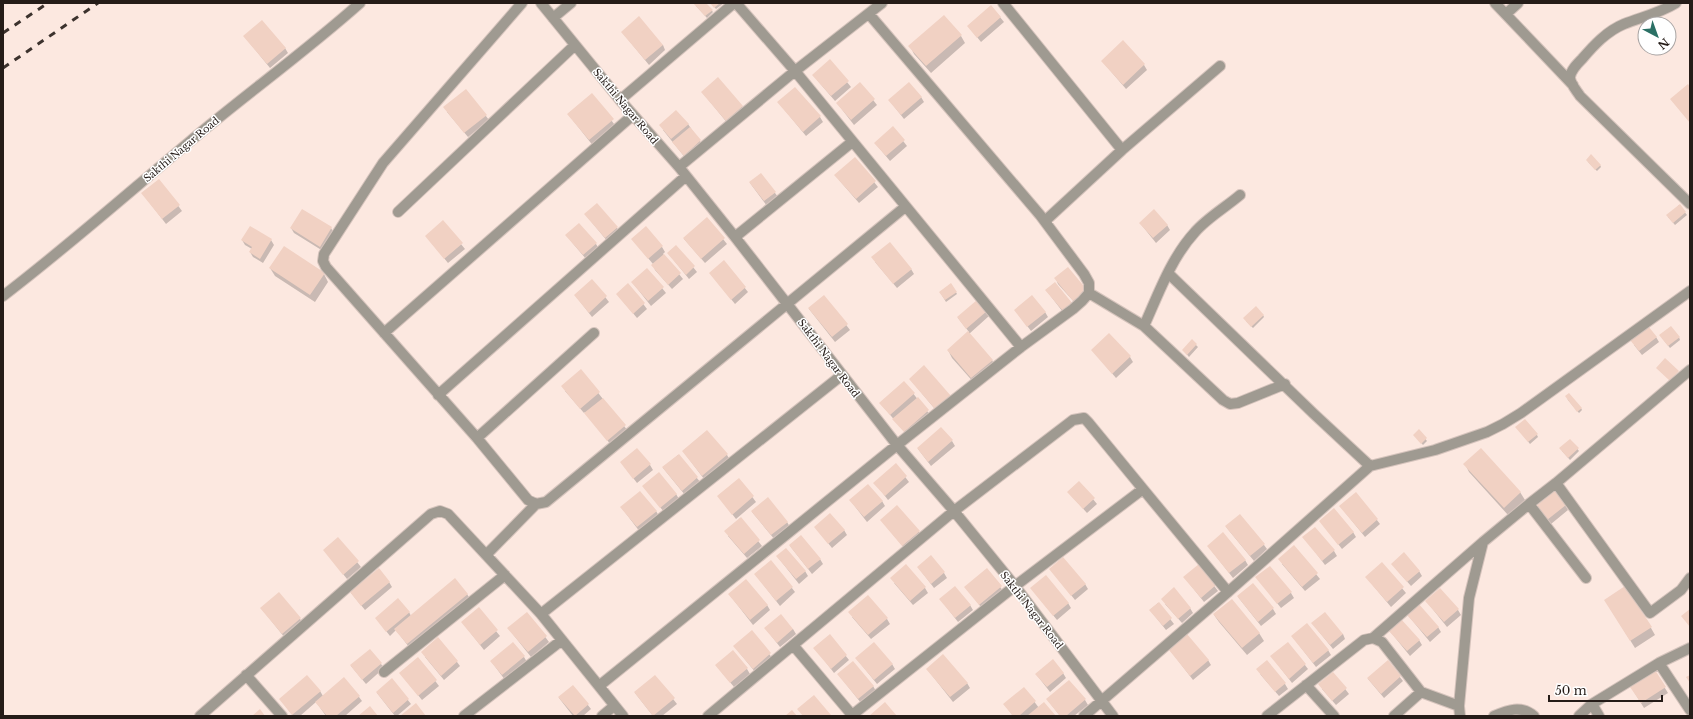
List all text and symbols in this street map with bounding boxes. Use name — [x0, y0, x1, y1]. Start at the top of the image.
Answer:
north arrow — [1637, 16, 1677, 56]
text: N — [1655, 35, 1672, 53]
street label: Sakthi Nagar Road — [590, 66, 661, 147]
street label: Sakthi Nagar Road — [141, 114, 222, 185]
street label: Sakthi Nagar Road — [795, 317, 862, 400]
street label: Sakthi Nagar Road — [997, 569, 1066, 652]
scale bar — [1549, 677, 1662, 703]
text: 50 m — [1555, 683, 1587, 698]

